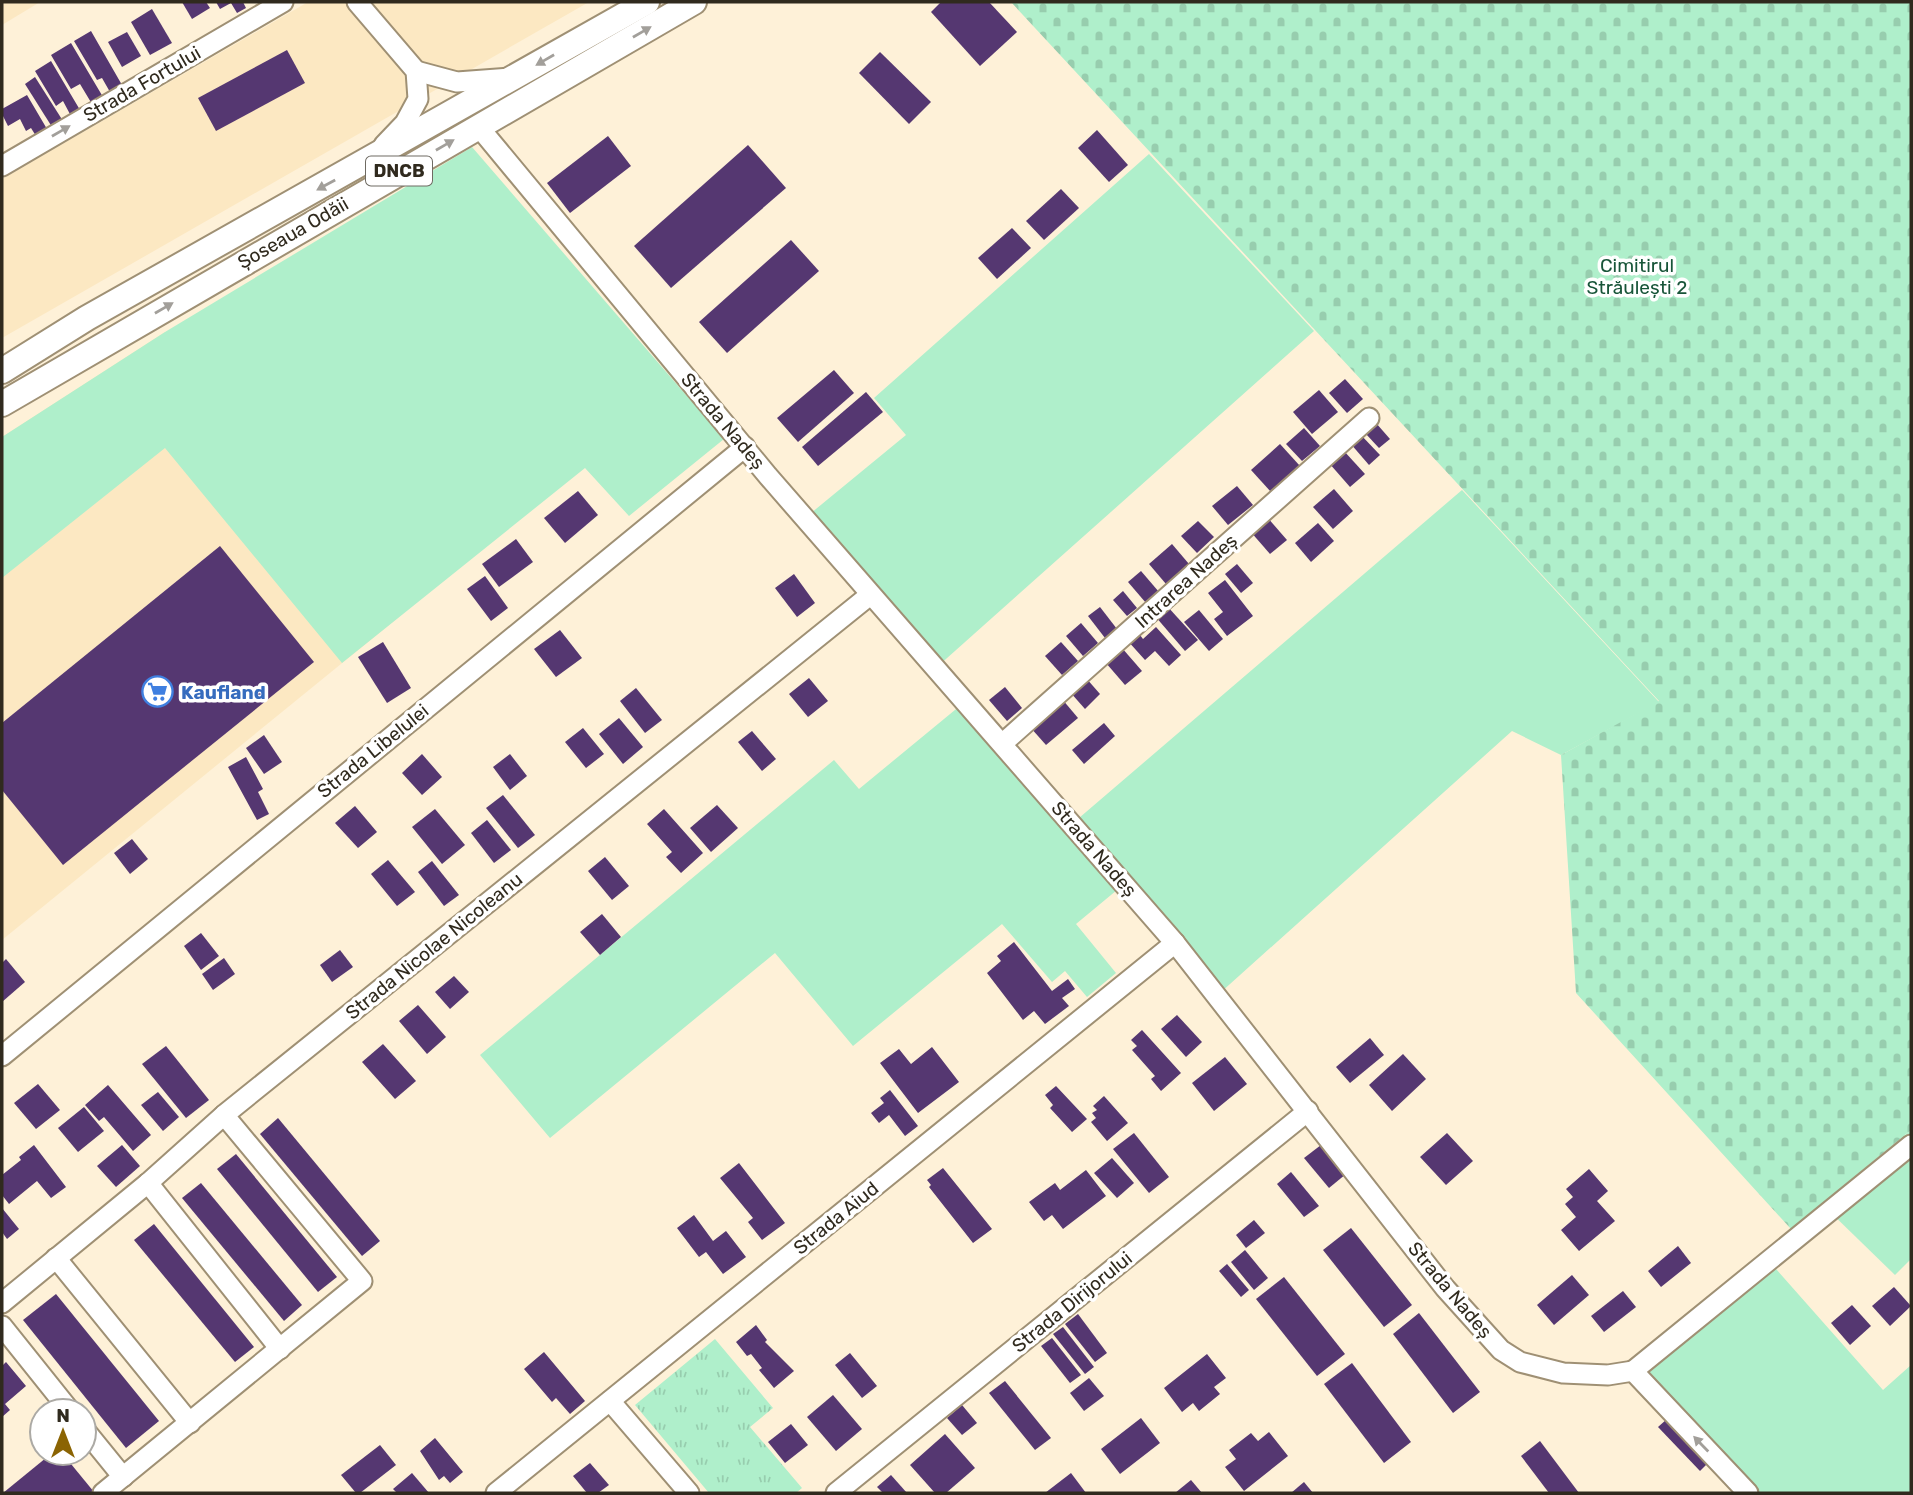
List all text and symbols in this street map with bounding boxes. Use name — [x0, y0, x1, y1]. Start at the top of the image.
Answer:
one-way arrow — [633, 25, 652, 38]
street label: Strada Fortului — [79, 41, 205, 127]
one-way arrow — [535, 54, 554, 66]
one-way arrow — [51, 125, 70, 138]
one-way arrow — [435, 139, 455, 151]
road number: DNCB — [366, 156, 432, 186]
one-way arrow — [316, 179, 335, 191]
street label: Șoseaua Odăii — [234, 192, 352, 274]
park label: Cimitirul Străulești 2 — [1586, 254, 1688, 299]
one-way arrow — [154, 302, 173, 315]
street label: Strada Nadeș — [676, 368, 770, 474]
street label: Intrarea Nadeș — [1130, 529, 1242, 633]
supermarket icon: Kaufland — [141, 675, 175, 709]
place label: Kaufland — [181, 681, 266, 704]
street label: Strada Libelulei — [313, 699, 433, 803]
street label: Strada Nadeș — [1046, 797, 1142, 901]
street label: Strada Nicolae Nicoleanu — [341, 868, 527, 1024]
street label: Strada Aiud — [789, 1177, 883, 1259]
street label: Strada Nadeș — [1403, 1237, 1497, 1343]
street label: Strada Dirijorului — [1007, 1247, 1137, 1357]
north arrow — [28, 1397, 98, 1467]
text: N — [56, 1404, 70, 1427]
one-way arrow — [1694, 1436, 1710, 1453]

